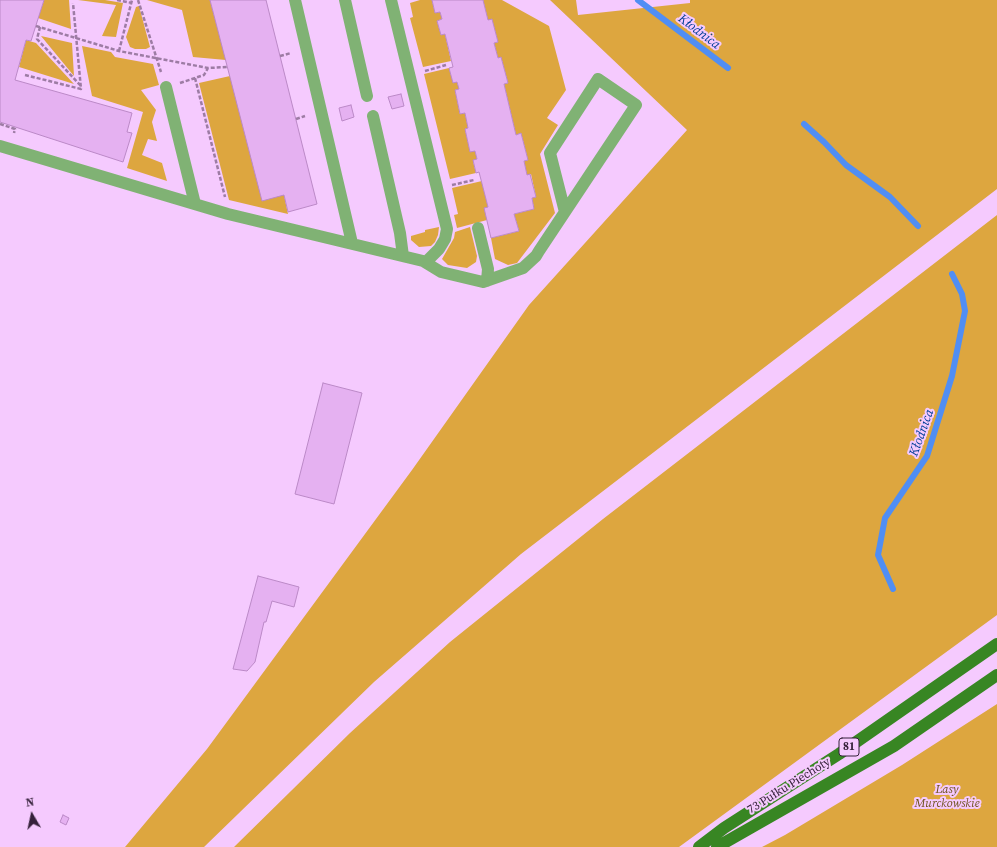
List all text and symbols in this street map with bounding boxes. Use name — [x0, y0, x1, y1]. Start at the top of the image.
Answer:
water label: Kłodnica — [675, 11, 723, 53]
water label: Kłodnica — [906, 407, 938, 459]
road number: 81 — [839, 738, 859, 756]
street label: 73 Pułku Piechoty — [745, 755, 833, 817]
park label: Lasy Murckowskie — [914, 783, 980, 811]
north arrow — [12, 795, 52, 835]
text: N — [25, 795, 35, 811]

